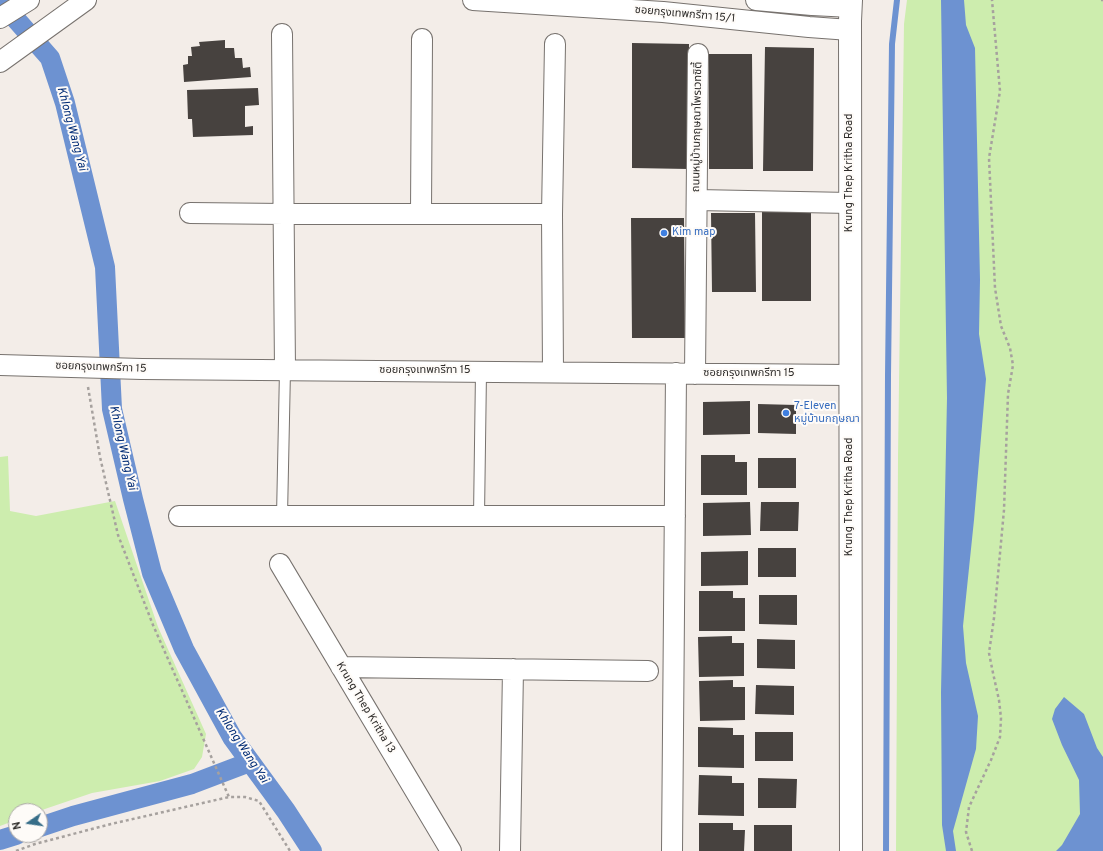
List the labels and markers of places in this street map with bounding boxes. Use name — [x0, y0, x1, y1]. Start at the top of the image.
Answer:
place label: Kim map — [672, 226, 715, 240]
marker: Kim map — [659, 228, 669, 238]
place label: 7-Eleven หมู่บ้านกฤษณา — [794, 400, 860, 426]
marker: 7-Eleven หมู่บ้านกฤษณา — [781, 408, 791, 418]

